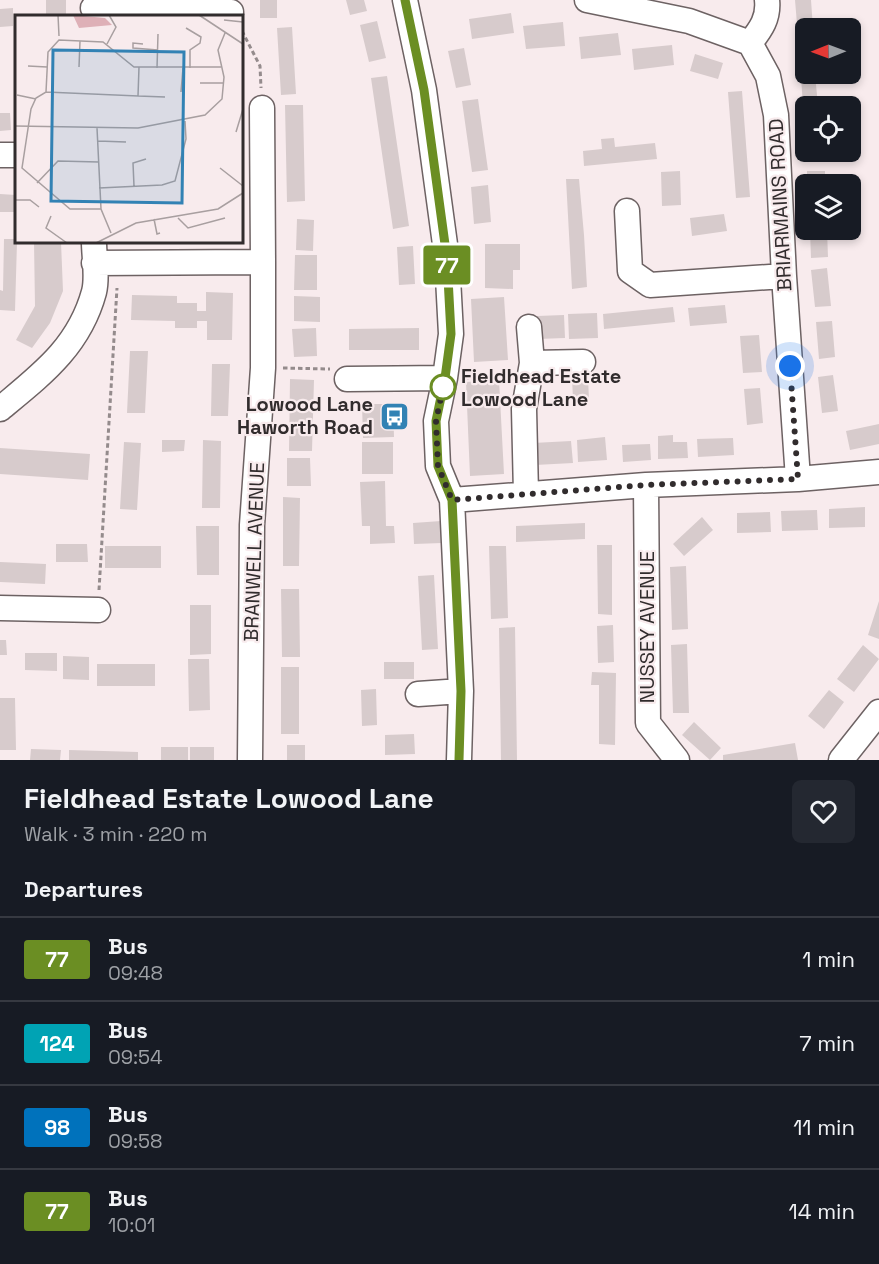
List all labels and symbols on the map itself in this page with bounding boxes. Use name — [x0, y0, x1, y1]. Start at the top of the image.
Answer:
inset map — [15, 15, 243, 243]
north arrow — [795, 18, 861, 84]
street label: BRIARMAINS ROAD — [762, 118, 798, 292]
line badge: 77 — [420, 246, 474, 284]
your location — [775, 351, 805, 381]
place label: Fieldhead Estate Lowood Lane — [461, 363, 621, 412]
marker: Fieldhead Estate Lowood Lane — [430, 374, 456, 400]
place label: Lowood Lane Haworth Road — [237, 391, 373, 440]
bus stop icon: Lowood Lane Haworth Road — [378, 400, 410, 432]
street label: BRANWELL AVENUE — [238, 462, 270, 642]
street label: NUSSEY AVENUE — [634, 551, 660, 703]

